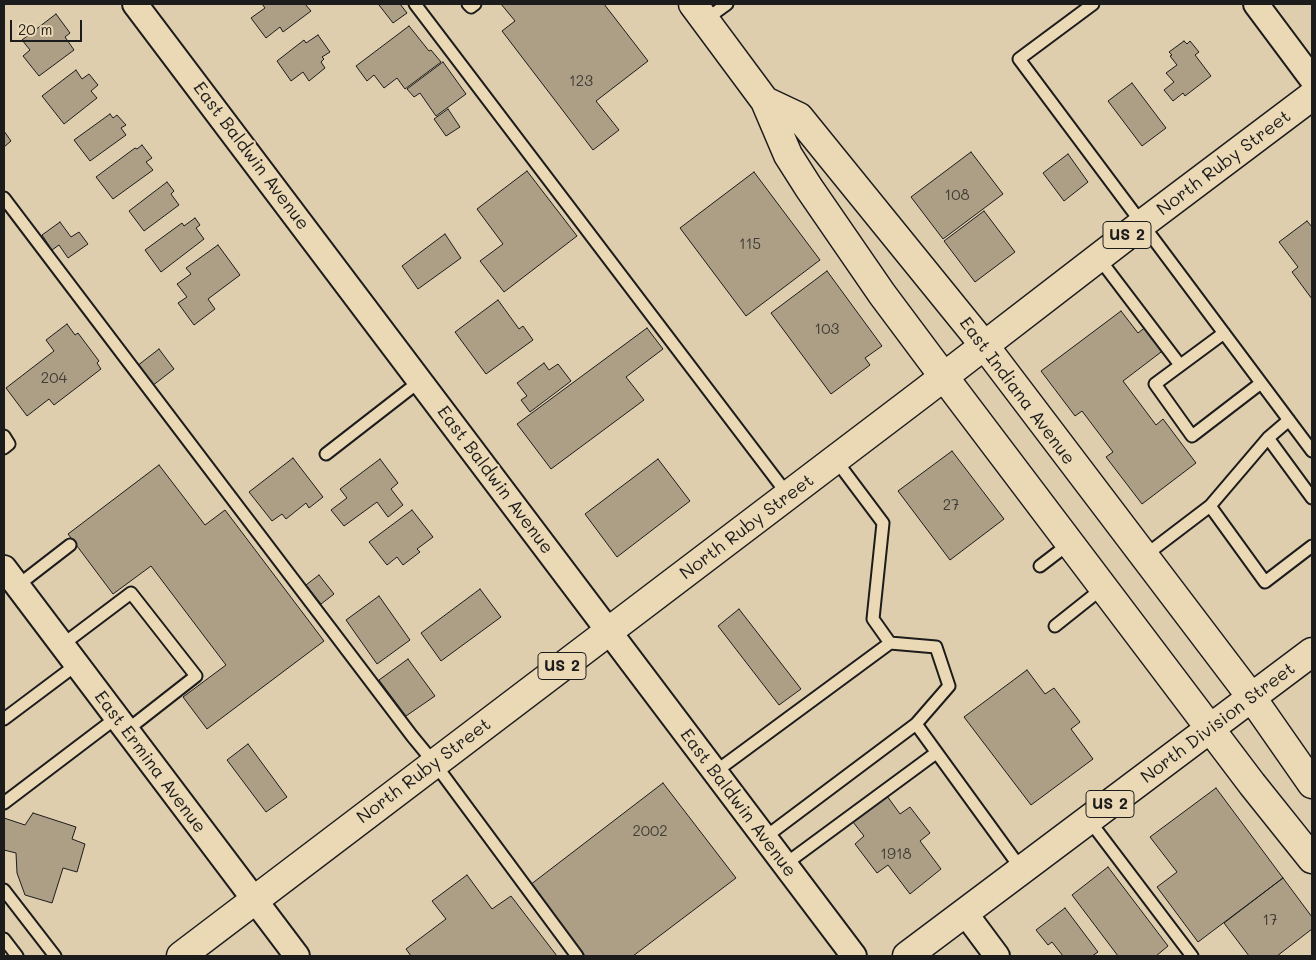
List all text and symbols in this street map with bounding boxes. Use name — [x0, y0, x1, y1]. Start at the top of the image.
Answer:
scale bar — [12, 10, 85, 42]
text: 20 m — [18, 19, 52, 39]
house number: 123 — [569, 72, 593, 90]
street label: East Baldwin Avenue — [188, 78, 314, 234]
street label: North Ruby Street — [1153, 106, 1295, 220]
house number: 108 — [944, 186, 970, 204]
road number: US 2 — [1103, 222, 1151, 248]
house number: 115 — [739, 235, 761, 253]
street label: East Indiana Avenue — [954, 313, 1080, 469]
house number: 103 — [815, 320, 839, 338]
house number: 204 — [41, 369, 67, 387]
street label: East Baldwin Avenue — [432, 402, 558, 558]
street label: North Ruby Street — [676, 470, 818, 584]
house number: 27 — [943, 496, 959, 514]
road number: US 2 — [538, 652, 586, 679]
street label: North Division Street — [1137, 658, 1299, 788]
street label: East Ermina Avenue — [90, 687, 210, 837]
street label: North Ruby Street — [353, 714, 495, 828]
street label: East Baldwin Avenue — [675, 725, 801, 881]
road number: US 2 — [1086, 791, 1134, 818]
house number: 2002 — [632, 822, 668, 840]
house number: 1918 — [880, 845, 912, 863]
house number: 17 — [1262, 911, 1278, 929]

